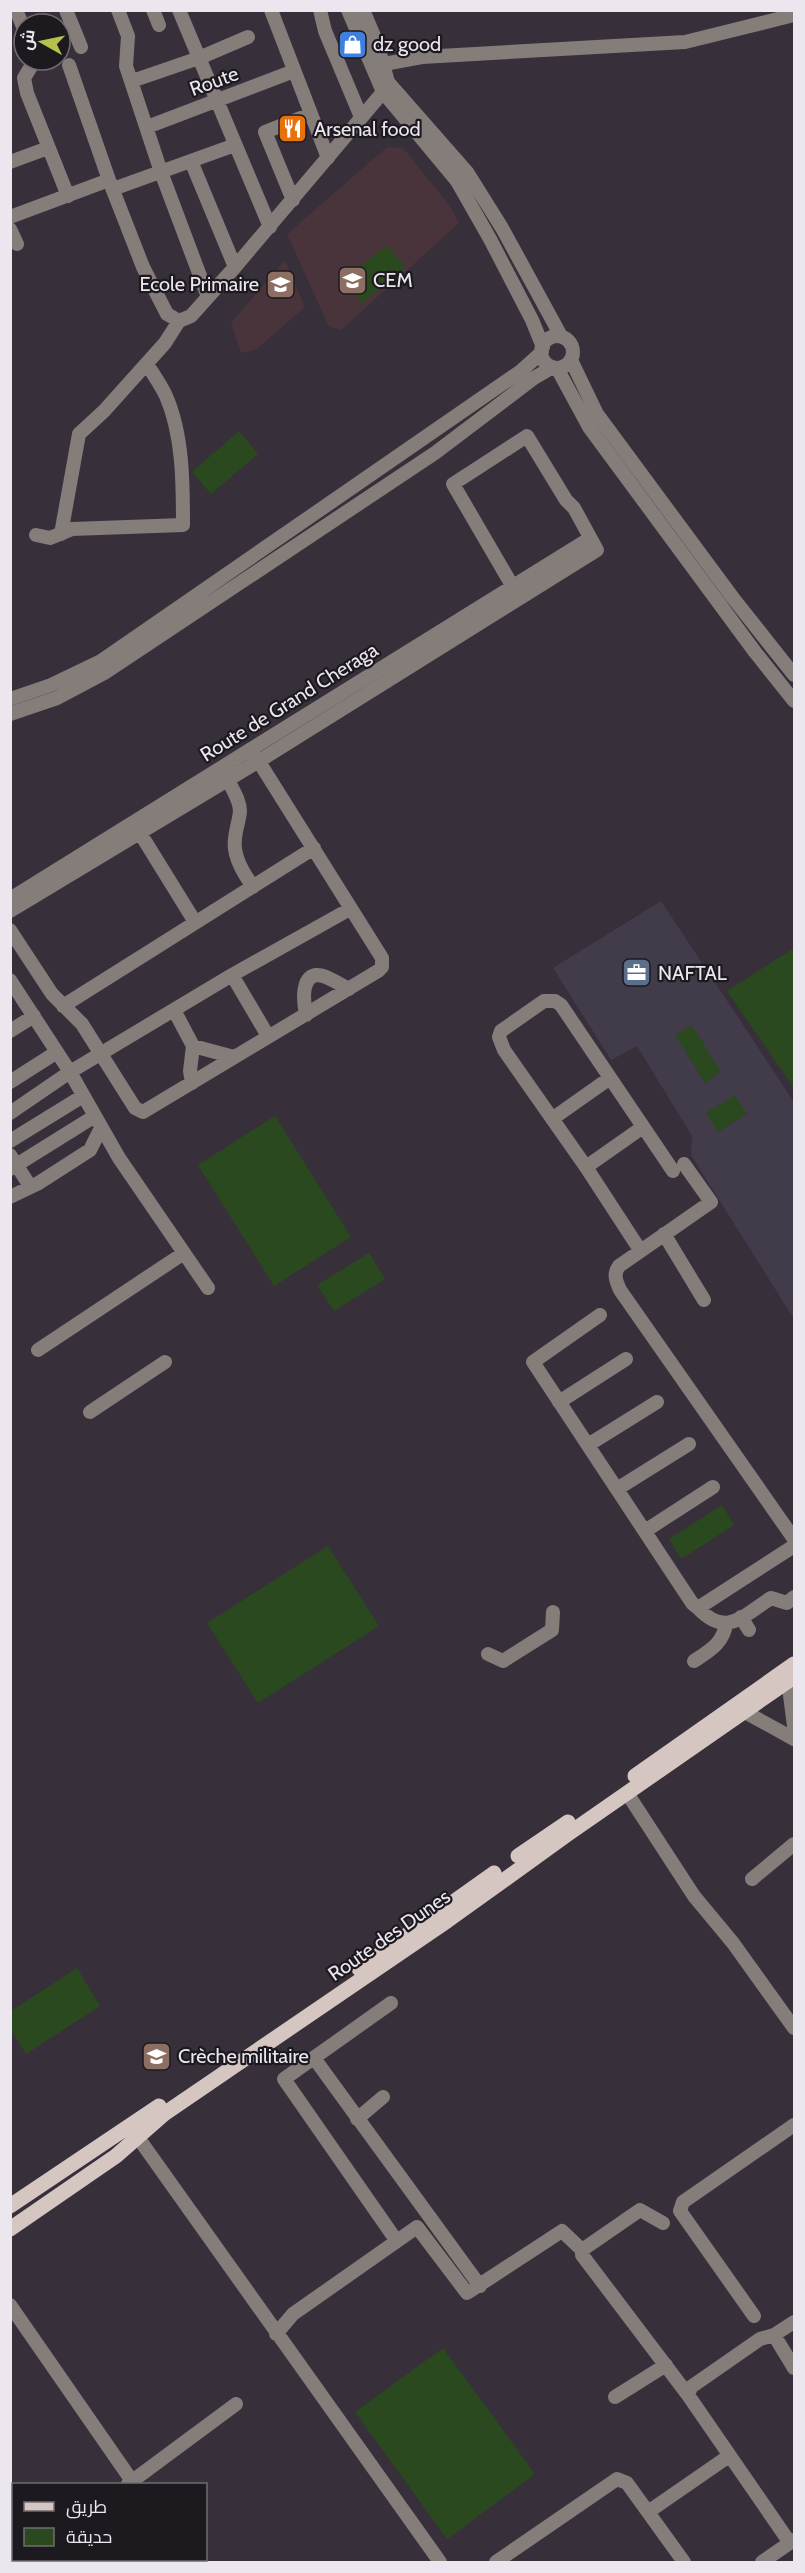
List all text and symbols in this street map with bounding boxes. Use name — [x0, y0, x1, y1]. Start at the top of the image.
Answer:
north arrow — [12, 12, 72, 72]
text: ش — [17, 28, 39, 51]
shop icon: dz good — [336, 28, 368, 60]
place label: dz good — [373, 32, 441, 56]
street label: Route — [186, 61, 242, 101]
restaurant icon: Arsenal food — [277, 113, 309, 145]
place label: Arsenal food — [314, 117, 421, 141]
school or university icon: CEM — [336, 264, 368, 296]
school or university icon: Ecole Primaire — [264, 268, 296, 300]
place label: CEM — [373, 268, 413, 292]
place label: Ecole Primaire — [139, 272, 259, 296]
street label: Route de Grand Cheraga — [196, 637, 383, 767]
office icon: NAFTAL — [621, 957, 653, 989]
place label: NAFTAL — [658, 961, 727, 985]
street label: Route des Dunes — [323, 1884, 455, 1986]
school or university icon: Crèche militaire — [141, 2040, 173, 2072]
place label: Crèche militaire — [178, 2044, 309, 2068]
legend — [12, 2483, 207, 2561]
text: طريق — [66, 2496, 107, 2519]
text: حديقة — [66, 2526, 112, 2548]

